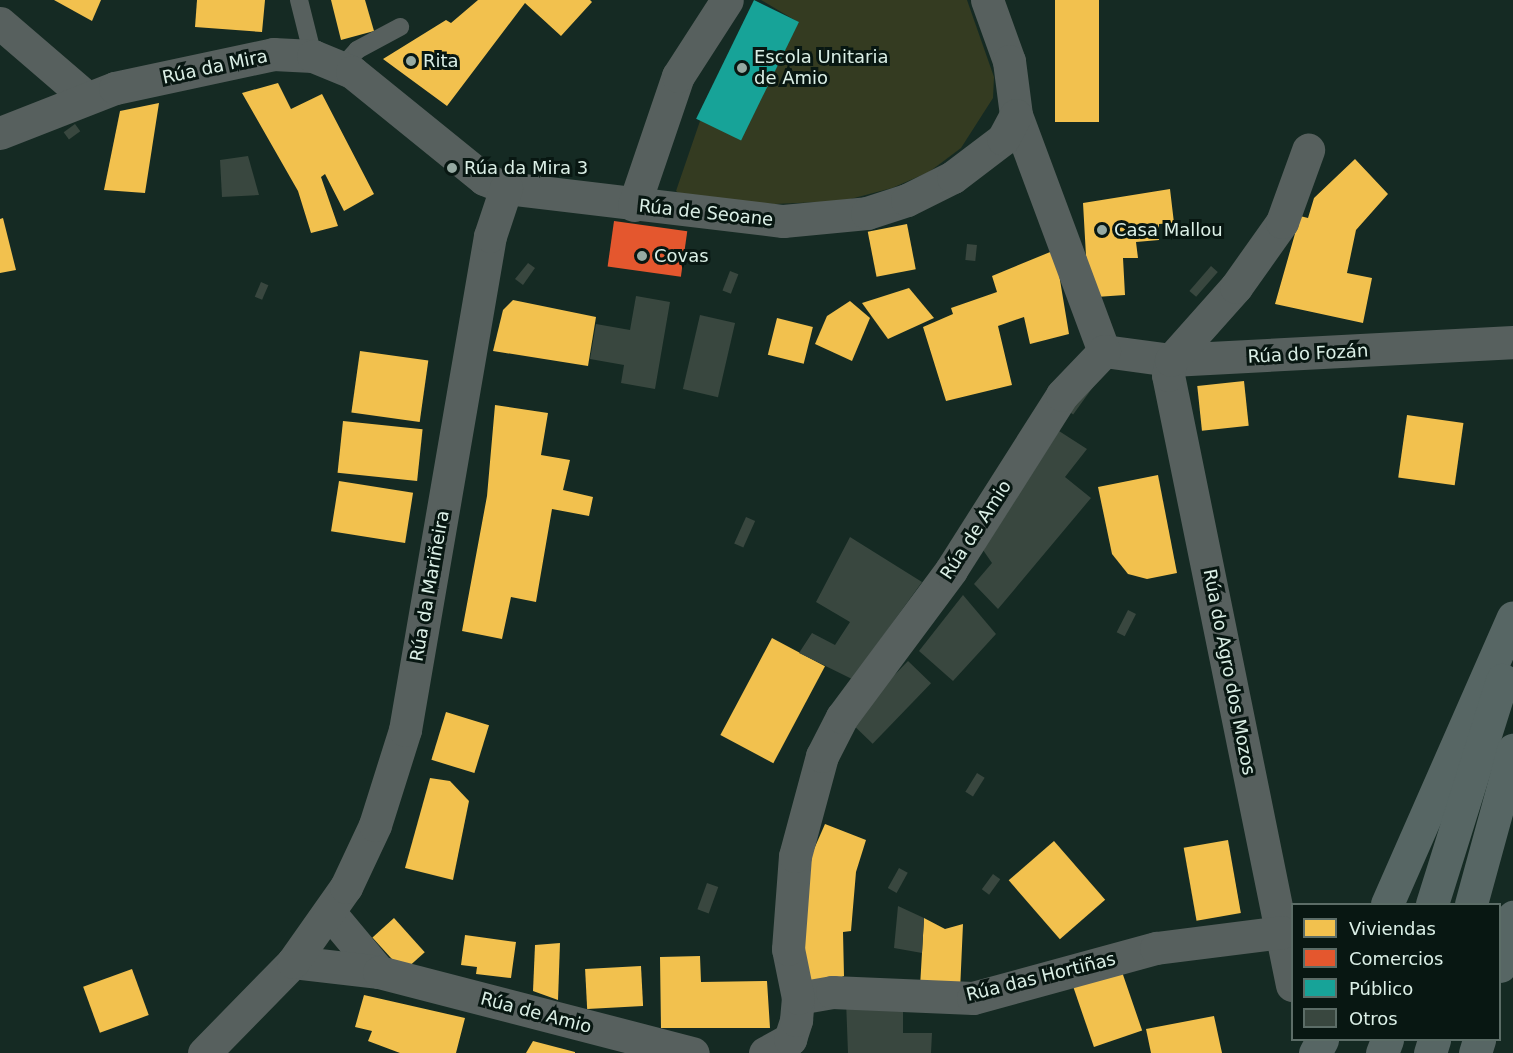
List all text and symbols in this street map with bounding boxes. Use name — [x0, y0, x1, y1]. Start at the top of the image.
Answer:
street label: Rúa da Mira — [160, 45, 270, 89]
place label: Escola Unitaria de Amio — [754, 47, 889, 90]
place label: Rita — [423, 50, 459, 72]
marker: Rita — [404, 54, 418, 68]
marker: Escola Unitaria de Amio — [735, 61, 749, 75]
place label: Rúa da Mira 3 — [464, 157, 588, 179]
marker: Rúa da Mira 3 — [445, 161, 459, 175]
street label: Rúa de Seoane — [638, 195, 774, 231]
place label: Casa Mallou — [1114, 219, 1223, 241]
marker: Casa Mallou — [1095, 223, 1109, 237]
place label: Covas — [654, 245, 709, 267]
marker: Covas — [635, 249, 649, 263]
street label: Rúa do Fozán — [1247, 340, 1369, 368]
street label: Rúa de Amio — [936, 476, 1016, 584]
street label: Rúa da Mariñeira — [406, 509, 454, 663]
street label: Rúa do Agro dos Mozos — [1198, 567, 1260, 777]
legend — [1291, 903, 1501, 1041]
text: Viviendas — [1349, 918, 1436, 939]
street label: Rúa das Hortiñas — [964, 948, 1118, 1006]
text: Comercios — [1349, 948, 1443, 969]
text: Público — [1349, 978, 1413, 999]
street label: Rúa de Amio — [478, 988, 594, 1038]
text: Otros — [1349, 1008, 1398, 1029]

